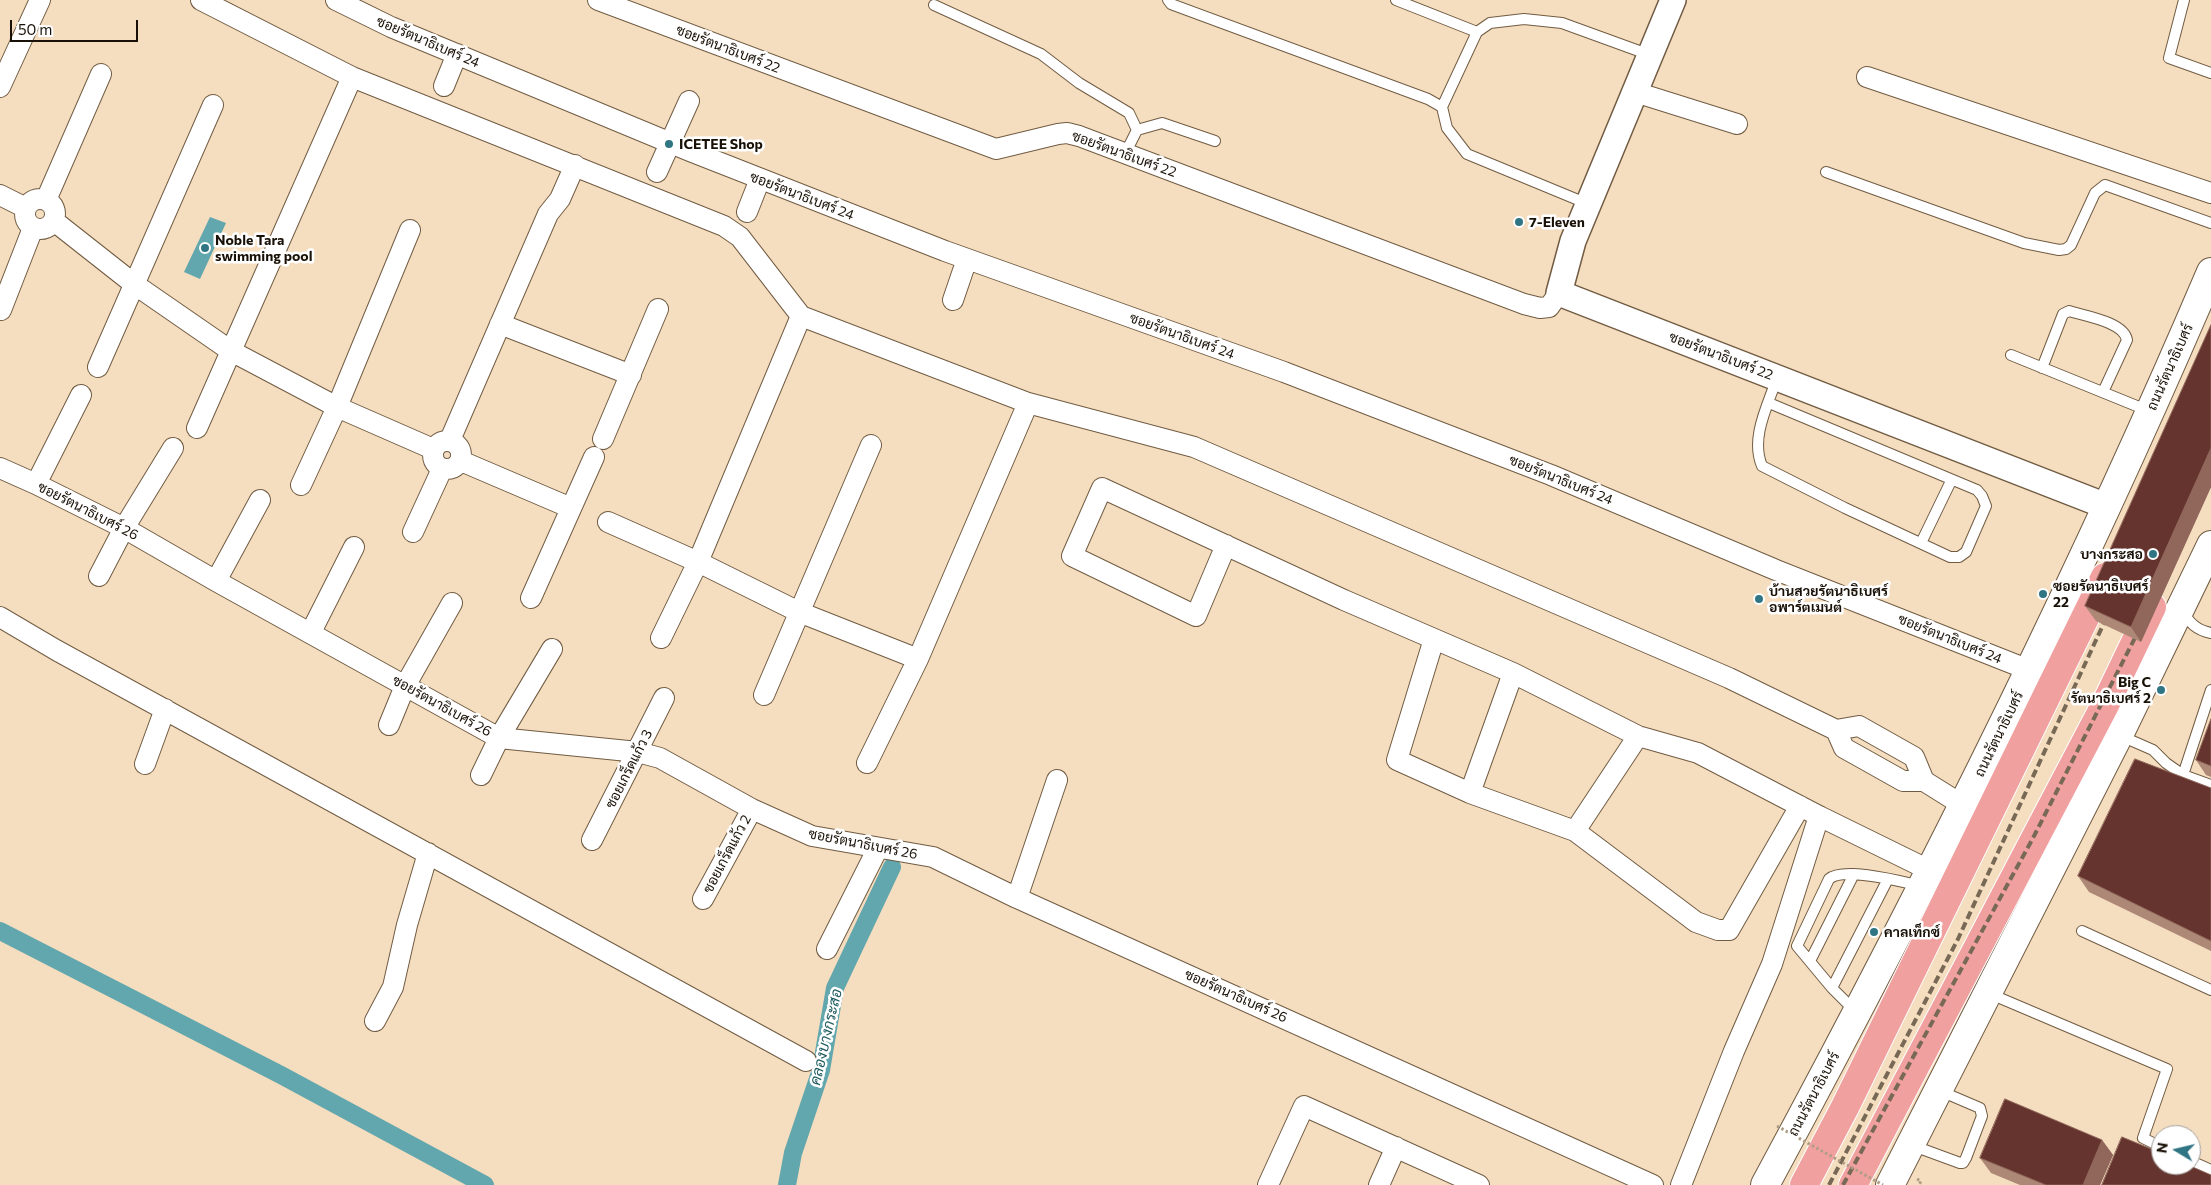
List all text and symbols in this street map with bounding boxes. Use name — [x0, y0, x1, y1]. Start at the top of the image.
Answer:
scale bar — [12, 10, 140, 42]
street label: ซอยรัตนาธิเบศร์ 24 — [374, 13, 482, 71]
text: 50 m — [18, 20, 52, 38]
street label: ซอยรัตนาธิเบศร์ 22 — [674, 21, 782, 77]
street label: ซอยรัตนาธิเบศร์ 22 — [1069, 127, 1179, 181]
place label: ICETEE Shop — [679, 136, 763, 152]
marker: ICETEE Shop — [663, 138, 675, 150]
street label: ซอยรัตนาธิเบศร์ 24 — [747, 168, 857, 224]
place label: 7-Eleven — [1529, 214, 1585, 230]
marker: 7-Eleven — [1513, 216, 1525, 228]
place label: Noble Tara swimming pool — [215, 232, 313, 264]
marker: Noble Tara swimming pool — [199, 242, 211, 254]
street label: ซอยรัตนาธิเบศร์ 24 — [1127, 309, 1237, 363]
street label: ถนนรัตนาธิเบศร์ — [2143, 321, 2197, 413]
street label: ซอยรัตนาธิเบศร์ 22 — [1667, 328, 1775, 384]
street label: ซอยรัตนาธิเบศร์ 24 — [1507, 451, 1615, 509]
street label: ซอยรัตนาธิเบศร์ 26 — [35, 478, 141, 544]
place label: บางกระสอ — [2080, 546, 2143, 562]
marker: บางกระสอ — [2147, 548, 2159, 560]
place label: ซอยรัตนาธิเบศร์ 22 — [2053, 578, 2149, 610]
place label: บ้านสวยรัตนาธิเบศร์ อพาร์ตเมนต์ — [1769, 583, 1888, 616]
marker: ซอยรัตนาธิเบศร์ 22 — [2037, 588, 2049, 600]
marker: บ้านสวยรัตนาธิเบศร์ อพาร์ตเมนต์ — [1753, 593, 1765, 605]
street label: ซอยรัตนาธิเบศร์ 24 — [1896, 610, 2004, 668]
street label: ซอยรัตนาธิเบศร์ 26 — [389, 672, 495, 740]
place label: Big C รัตนาธิเบศร์ 2 — [2071, 674, 2151, 706]
marker: Big C รัตนาธิเบศร์ 2 — [2155, 684, 2167, 696]
street label: ถนนรัตนาธิเบศร์ — [1971, 688, 2027, 780]
street label: ซอยเกร็ดแก้ว 3 — [602, 727, 656, 811]
street label: ซอยเกร็ดแก้ว 2 — [699, 812, 755, 896]
street label: ซอยรัตนาธิเบศร์ 26 — [807, 825, 919, 863]
place label: คาลเท็กซ์ — [1884, 924, 1940, 940]
marker: คาลเท็กซ์ — [1868, 926, 1880, 938]
street label: ซอยรัตนาธิเบศร์ 26 — [1182, 966, 1290, 1026]
water label: คลองบางกระสอ — [806, 987, 846, 1087]
street label: ถนนรัตนาธิเบศร์ — [1785, 1049, 1843, 1139]
north arrow — [2151, 1125, 2201, 1175]
text: N — [2152, 1141, 2171, 1154]

